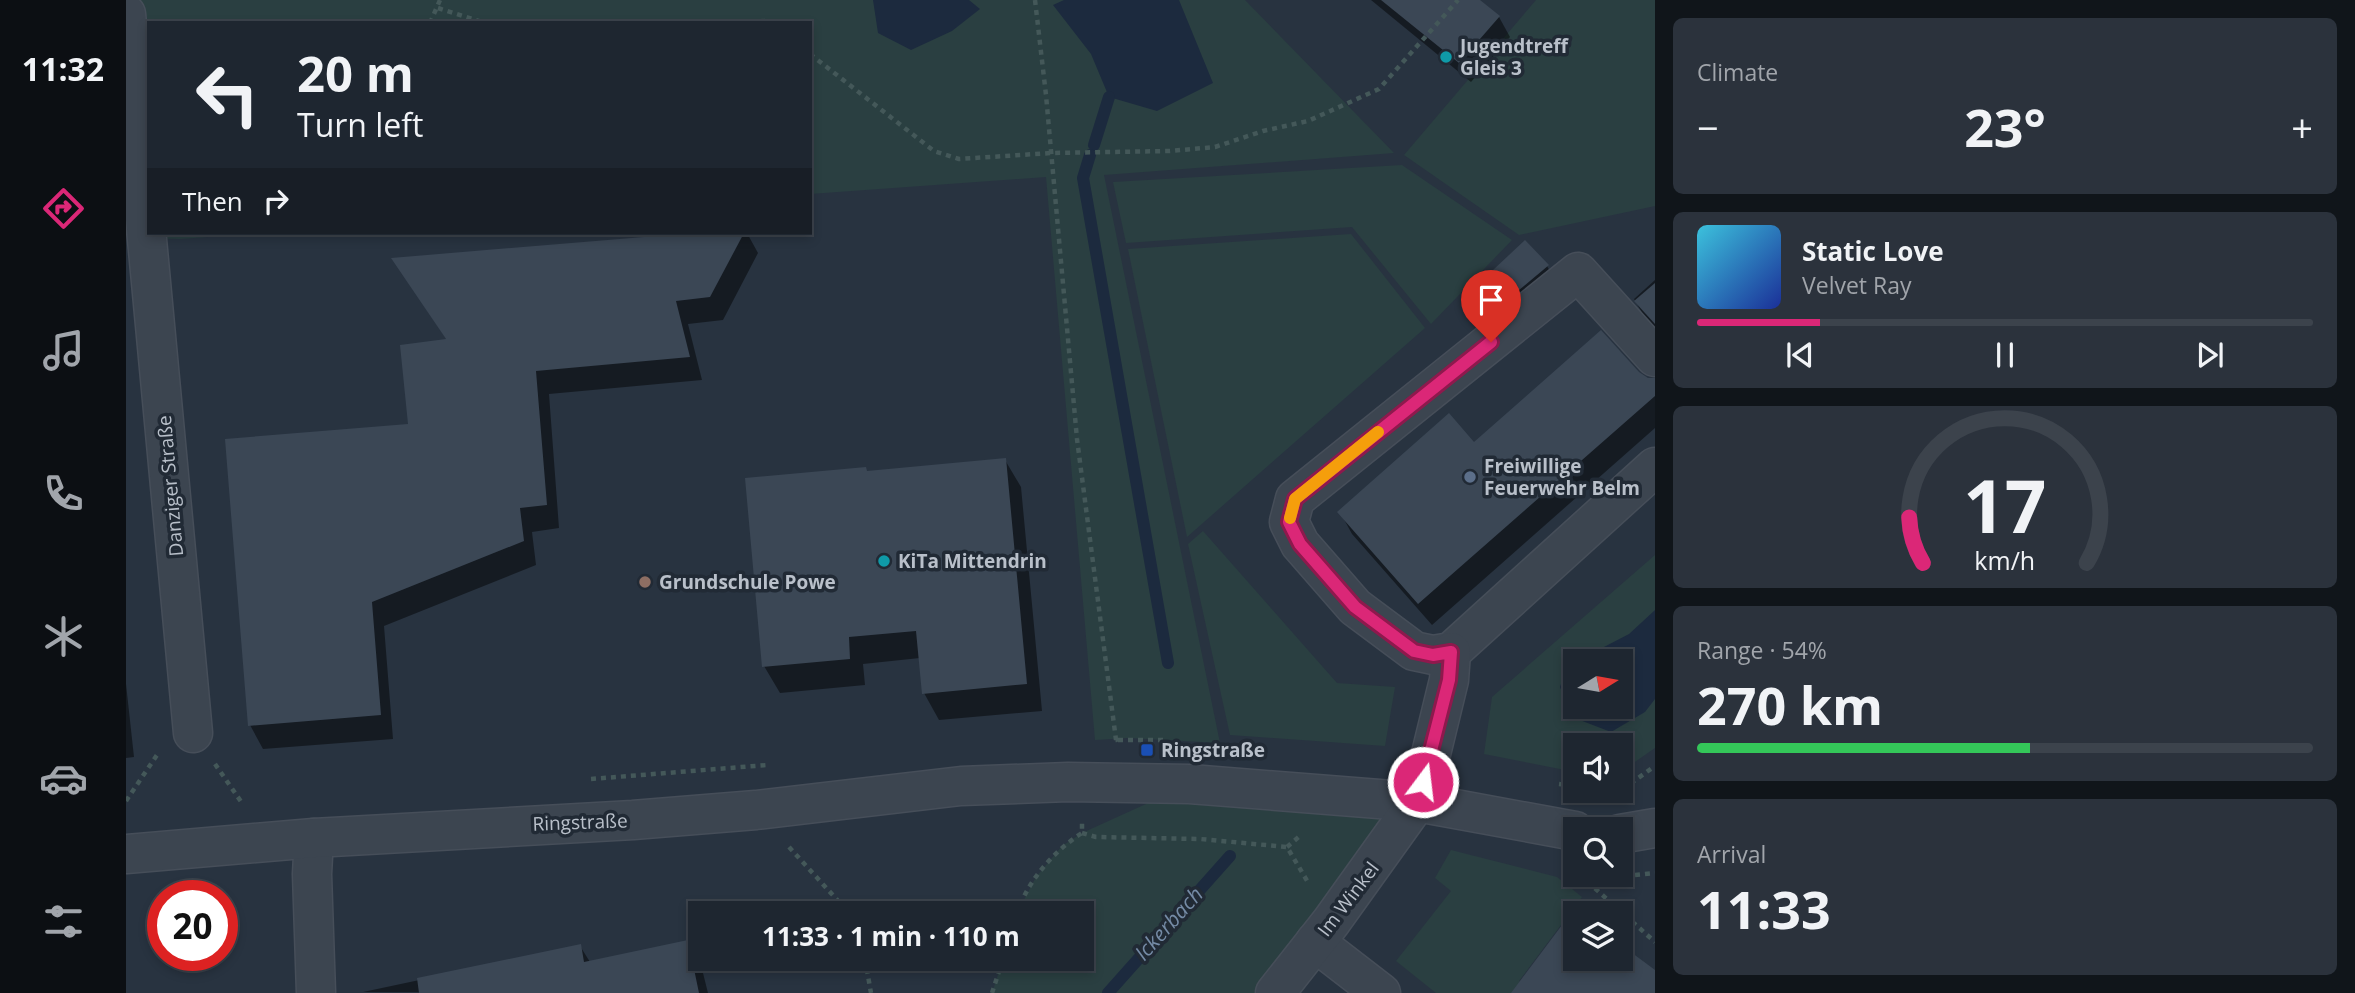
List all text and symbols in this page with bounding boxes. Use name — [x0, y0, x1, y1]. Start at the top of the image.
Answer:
place label: Jugendtreff Gleis 3 — [1458, 33, 1569, 81]
text: 20 m — [297, 40, 414, 106]
text: 11:32 — [22, 47, 104, 90]
icon: left — [182, 49, 273, 140]
marker: Jugendtreff Gleis 3 — [1438, 49, 1454, 65]
text: Climate — [1697, 56, 1778, 88]
text: 23° — [1964, 91, 2046, 162]
text: − — [1697, 101, 1719, 153]
text: + — [2291, 101, 2313, 153]
text: Turn left — [297, 103, 423, 146]
icon: right — [257, 182, 295, 220]
text: Then — [182, 183, 243, 219]
icon: directions — [39, 184, 88, 233]
text: Static Love — [1802, 233, 1944, 269]
text: Velvet Ray — [1802, 269, 1912, 301]
pin — [1461, 270, 1521, 342]
icon: arrive — [1472, 281, 1510, 319]
icon: music — [39, 326, 88, 375]
icon: previous — [1781, 336, 1819, 374]
icon: pause — [1986, 336, 2024, 374]
icon: next — [2191, 336, 2229, 374]
street label: Danziger Straße — [151, 414, 189, 558]
place label: Freiwillige Feuerwehr Belm — [1484, 453, 1640, 501]
text: 17 — [1963, 455, 2047, 554]
icon: phone — [39, 469, 88, 518]
marker: Freiwillige Feuerwehr Belm — [1462, 469, 1478, 485]
text: km/h — [1975, 542, 2035, 576]
place label: KiTa Mittendrin — [898, 548, 1047, 574]
marker: KiTa Mittendrin — [876, 553, 892, 569]
place label: Grundschule Powe — [659, 569, 836, 595]
marker: Grundschule Powe — [637, 574, 653, 590]
icon: climate — [39, 612, 88, 661]
text: Range · 54% — [1697, 634, 1827, 666]
north arrow — [1563, 649, 1633, 719]
map controls — [1563, 649, 1633, 971]
text: 270 km — [1697, 669, 1883, 740]
button: sound — [1563, 733, 1633, 803]
place label: Ringstraße — [1161, 737, 1265, 763]
marker: Ringstraße — [1139, 742, 1155, 758]
position arrow — [1386, 745, 1460, 819]
icon: car — [39, 754, 88, 803]
street label: Ringstraße — [532, 807, 628, 837]
button: search — [1563, 817, 1633, 887]
text: Arrival — [1697, 838, 1766, 870]
street label: Im Winkel — [1311, 856, 1385, 942]
text: 11:33 — [1697, 873, 1831, 944]
speed limit sign: 20 — [147, 880, 238, 971]
water label: Ickerbach — [1128, 881, 1209, 966]
icon: filters — [39, 897, 88, 946]
button: layers — [1563, 901, 1633, 971]
text: 11:33 · 1 min · 110 m — [762, 918, 1020, 954]

